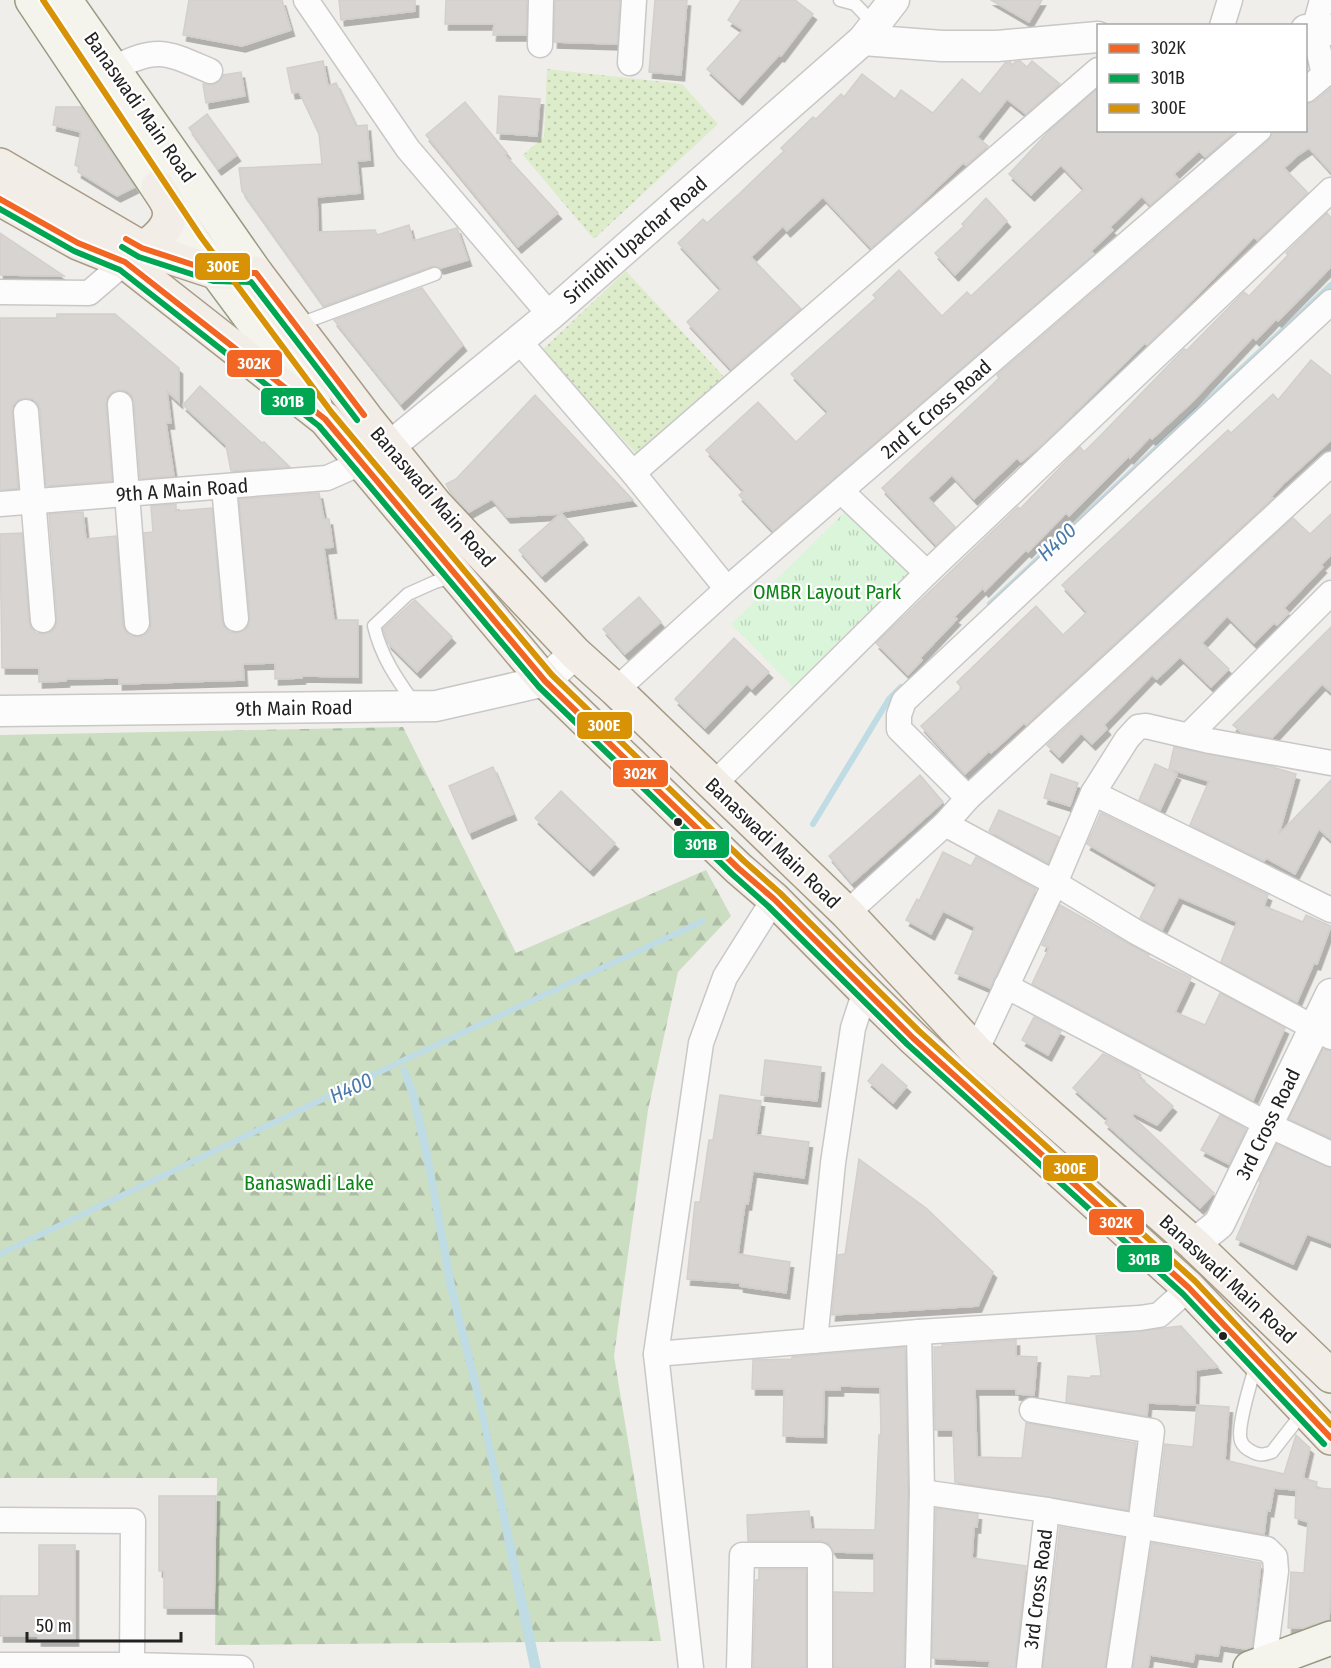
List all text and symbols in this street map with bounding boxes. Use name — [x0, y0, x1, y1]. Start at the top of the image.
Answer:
legend — [1097, 24, 1307, 132]
street label: Banaswadi Main Road — [79, 27, 201, 187]
text: 302K — [1151, 37, 1186, 59]
text: 301B — [1151, 67, 1185, 89]
text: 300E — [1151, 97, 1186, 119]
street label: Srinidhi Upachar Road — [558, 171, 712, 309]
line badge: 300E — [194, 252, 251, 281]
text: 300E — [206, 257, 240, 276]
line badge: 302K — [226, 349, 283, 378]
text: 302K — [237, 354, 271, 373]
street label: 2nd E Cross Road — [876, 354, 996, 464]
line badge: 301B — [260, 387, 316, 416]
text: 301B — [271, 392, 304, 411]
street label: Banaswadi Main Road — [365, 422, 501, 572]
street label: 9th A Main Road — [115, 473, 249, 507]
water label: H400 — [1032, 517, 1082, 567]
park label: OMBR Layout Park — [753, 580, 902, 604]
street label: 9th Main Road — [235, 695, 353, 721]
line badge: 300E — [576, 711, 633, 740]
text: 300E — [587, 716, 621, 735]
line badge: 302K — [612, 759, 669, 788]
text: 302K — [623, 764, 657, 783]
street label: Banaswadi Main Road — [701, 772, 845, 914]
unlabelled marker — [672, 816, 684, 828]
line badge: 301B — [673, 830, 730, 859]
text: 301B — [684, 835, 717, 854]
street label: 3rd Cross Road — [1231, 1064, 1305, 1184]
water label: H400 — [325, 1067, 377, 1109]
line badge: 300E — [1042, 1154, 1099, 1182]
text: 300E — [1053, 1159, 1087, 1178]
park label: Banaswadi Lake — [244, 1171, 374, 1195]
line badge: 302K — [1088, 1208, 1145, 1236]
street label: Banaswadi Main Road — [1155, 1209, 1301, 1349]
text: 302K — [1099, 1213, 1133, 1232]
line badge: 301B — [1116, 1244, 1173, 1273]
text: 301B — [1127, 1250, 1160, 1269]
unlabelled marker — [1217, 1330, 1229, 1342]
street label: 3rd Cross Road — [1019, 1528, 1057, 1650]
scale bar — [27, 1605, 182, 1643]
text: 50 m — [36, 1615, 72, 1637]

